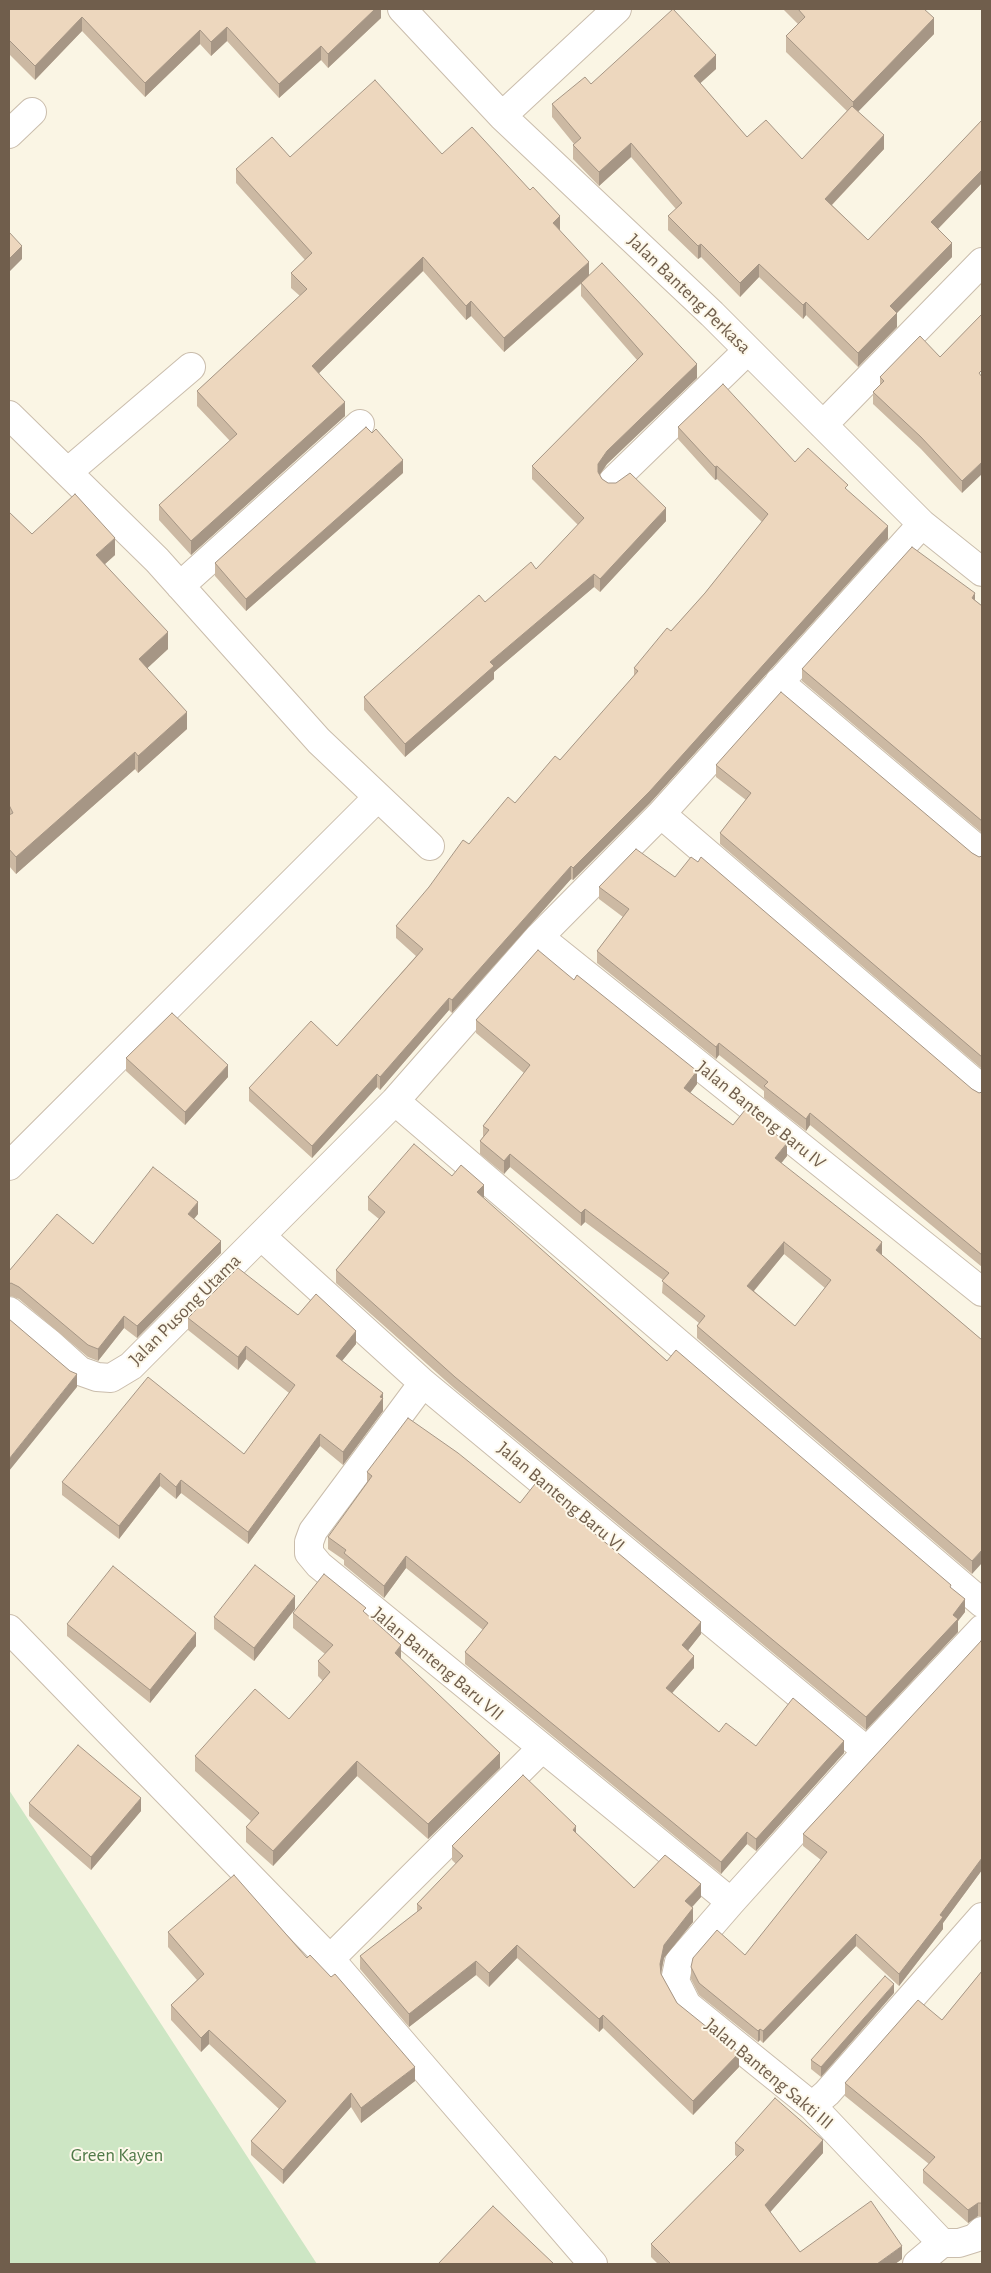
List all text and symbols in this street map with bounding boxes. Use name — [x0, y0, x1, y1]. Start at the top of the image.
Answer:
street label: Jalan Banteng Perkasa — [623, 229, 755, 359]
street label: Jalan Banteng Baru IV — [692, 1056, 830, 1174]
street label: Jalan Pusong Utama — [124, 1249, 246, 1371]
street label: Jalan Banteng Baru VI — [493, 1437, 629, 1557]
street label: Jalan Banteng Baru VII — [368, 1602, 508, 1726]
street label: Jalan Banteng Sakti III — [700, 2014, 838, 2134]
park label: Green Kayen — [71, 2144, 163, 2166]

